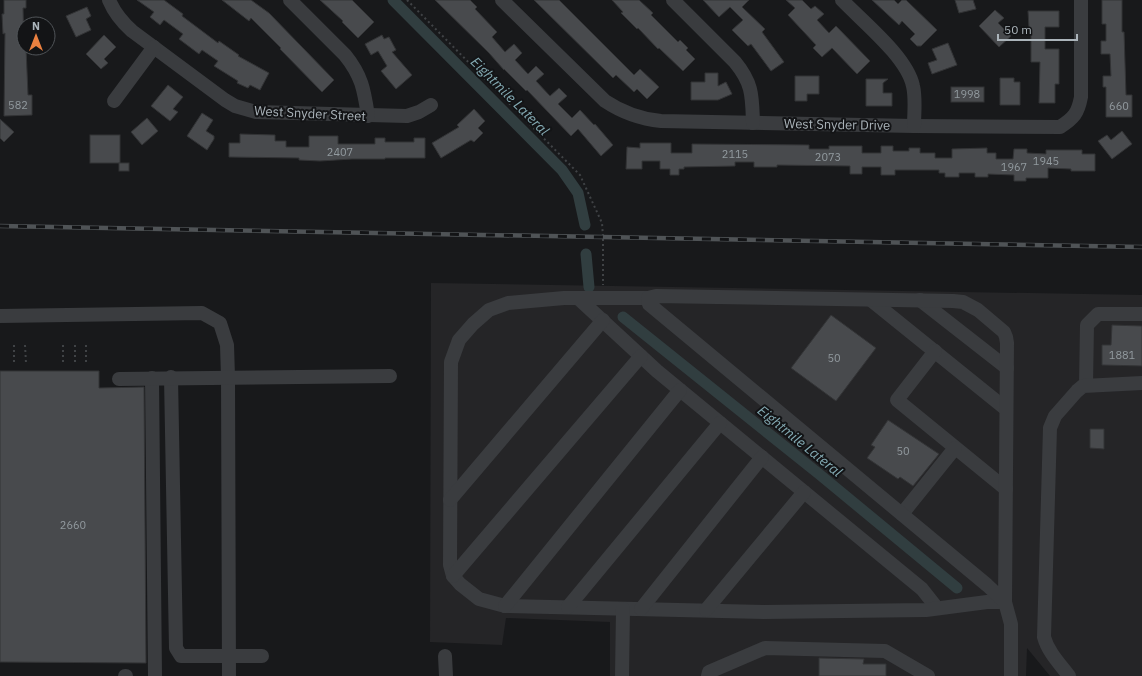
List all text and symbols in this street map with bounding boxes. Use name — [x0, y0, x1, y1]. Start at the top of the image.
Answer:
north arrow — [16, 16, 56, 56]
scale bar — [998, 16, 1077, 42]
text: N — [32, 19, 40, 33]
text: 50 m — [1004, 22, 1032, 37]
water label: Eightmile Lateral — [467, 53, 553, 139]
house number: 1998 — [954, 87, 980, 101]
house number: 582 — [8, 98, 28, 112]
house number: 660 — [1109, 99, 1129, 113]
street label: West Snyder Street — [254, 102, 366, 125]
street label: West Snyder Drive — [784, 115, 890, 134]
house number: 2407 — [327, 145, 353, 159]
house number: 2115 — [722, 147, 748, 161]
house number: 2073 — [815, 150, 841, 164]
house number: 1945 — [1033, 154, 1059, 168]
house number: 1967 — [1001, 160, 1027, 174]
house number: 1881 — [1109, 348, 1136, 362]
house number: 50 — [827, 351, 841, 365]
water label: Eightmile Lateral — [754, 401, 846, 481]
house number: 50 — [896, 444, 910, 458]
house number: 2660 — [60, 518, 86, 532]

